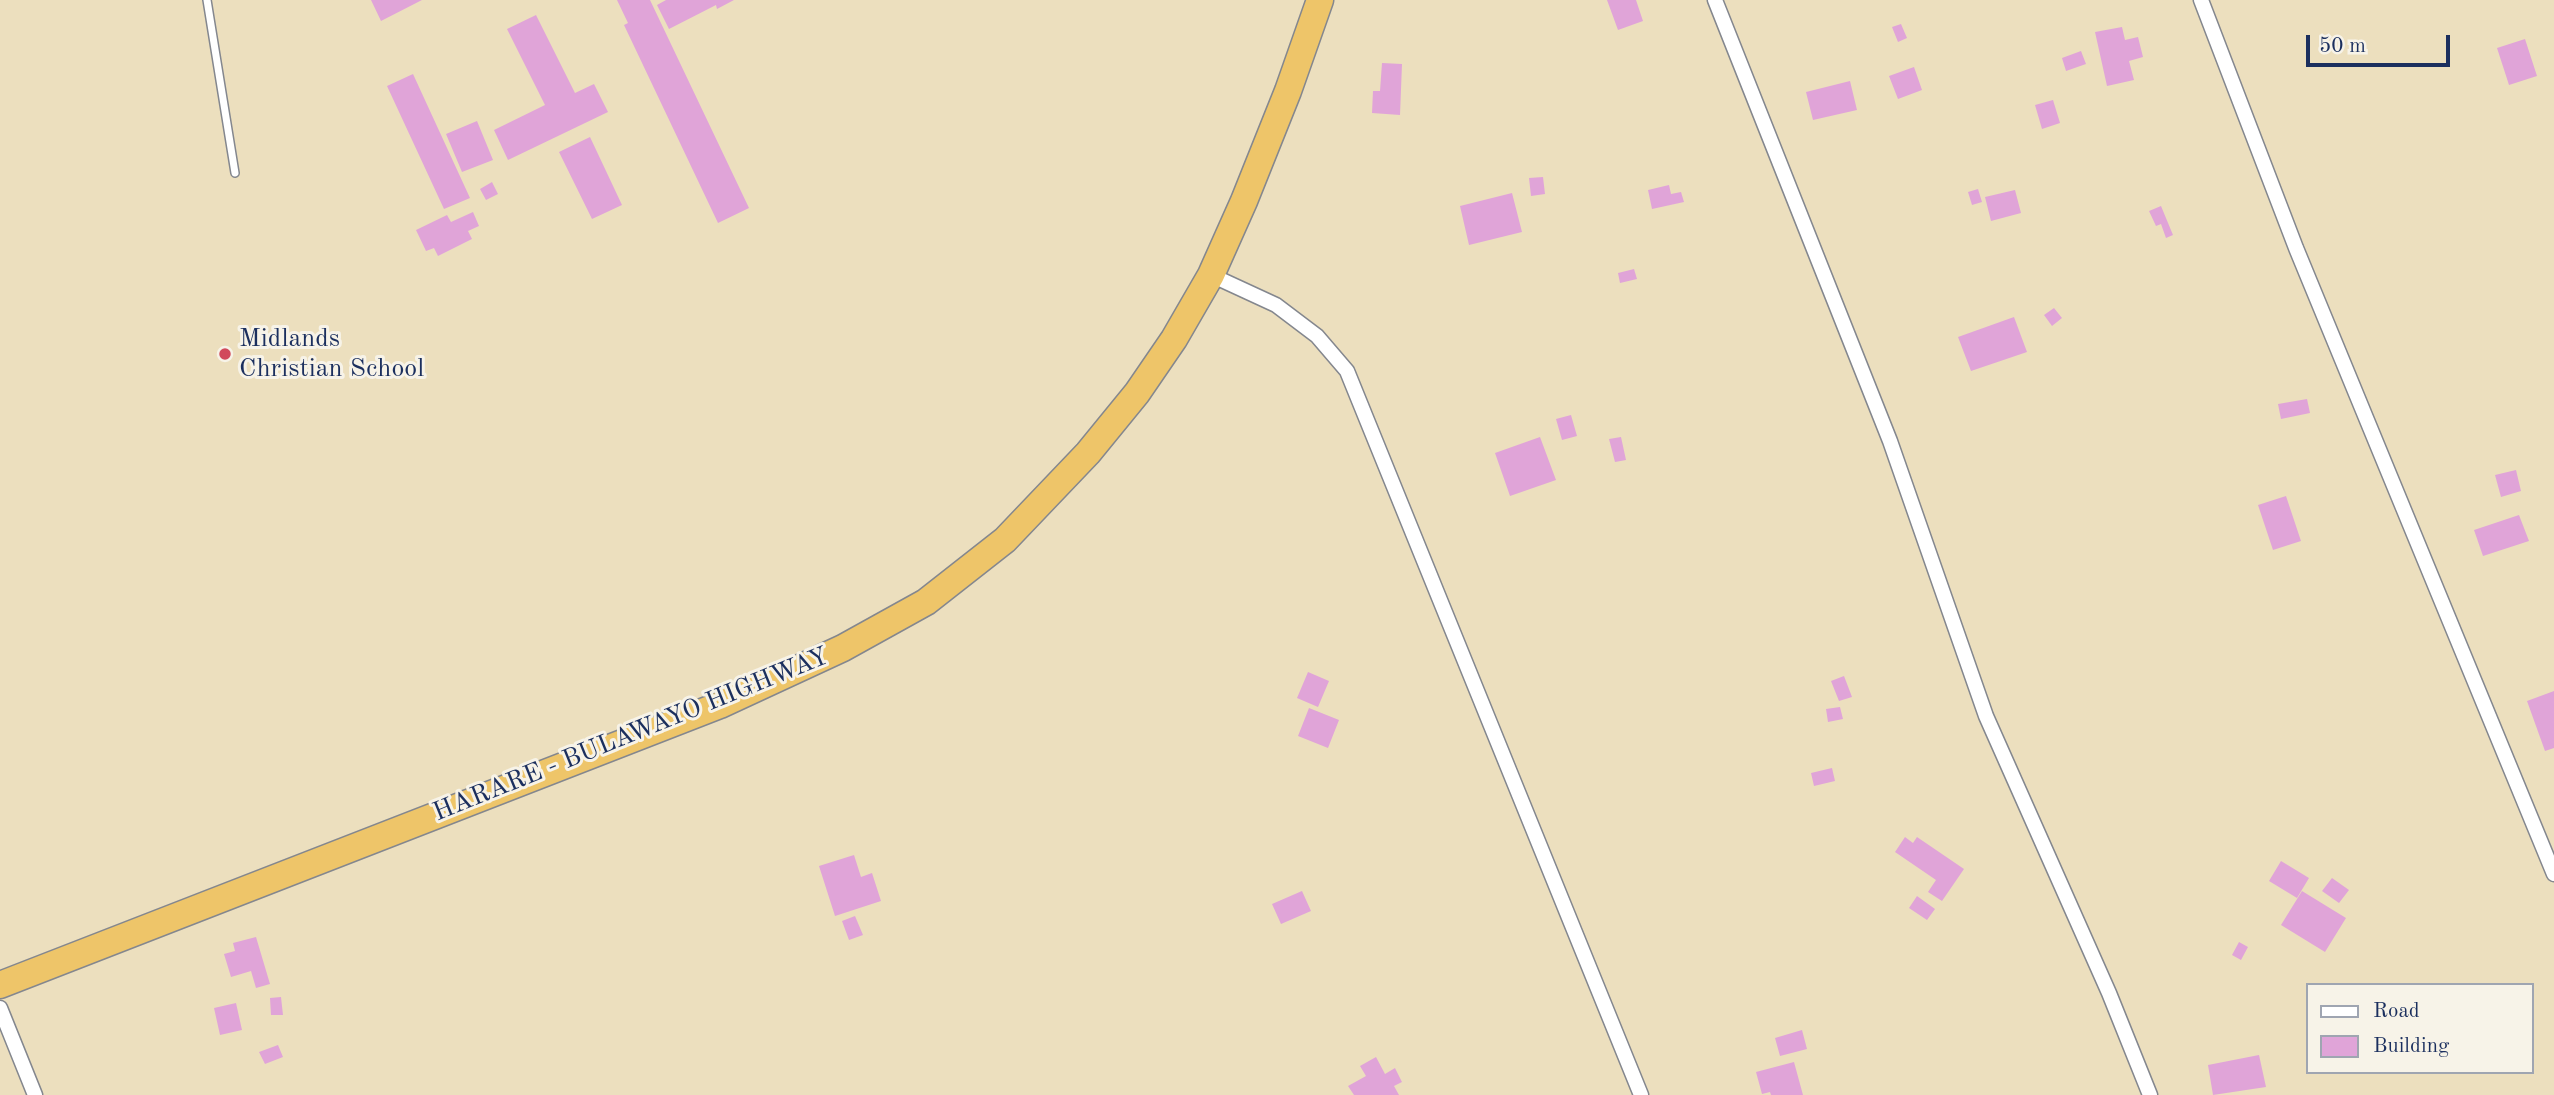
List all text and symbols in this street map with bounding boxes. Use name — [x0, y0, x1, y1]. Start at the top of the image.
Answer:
scale bar — [2309, 21, 2452, 65]
text: 50 m — [2319, 36, 2366, 57]
place label: Midlands Christian School — [239, 323, 424, 384]
marker: Midlands Christian School — [217, 346, 233, 362]
street label: HARARE - BULAWAYO HIGHWAY — [429, 641, 833, 829]
legend — [2306, 983, 2533, 1074]
text: Road — [2373, 1001, 2420, 1022]
text: Building — [2373, 1036, 2449, 1057]

